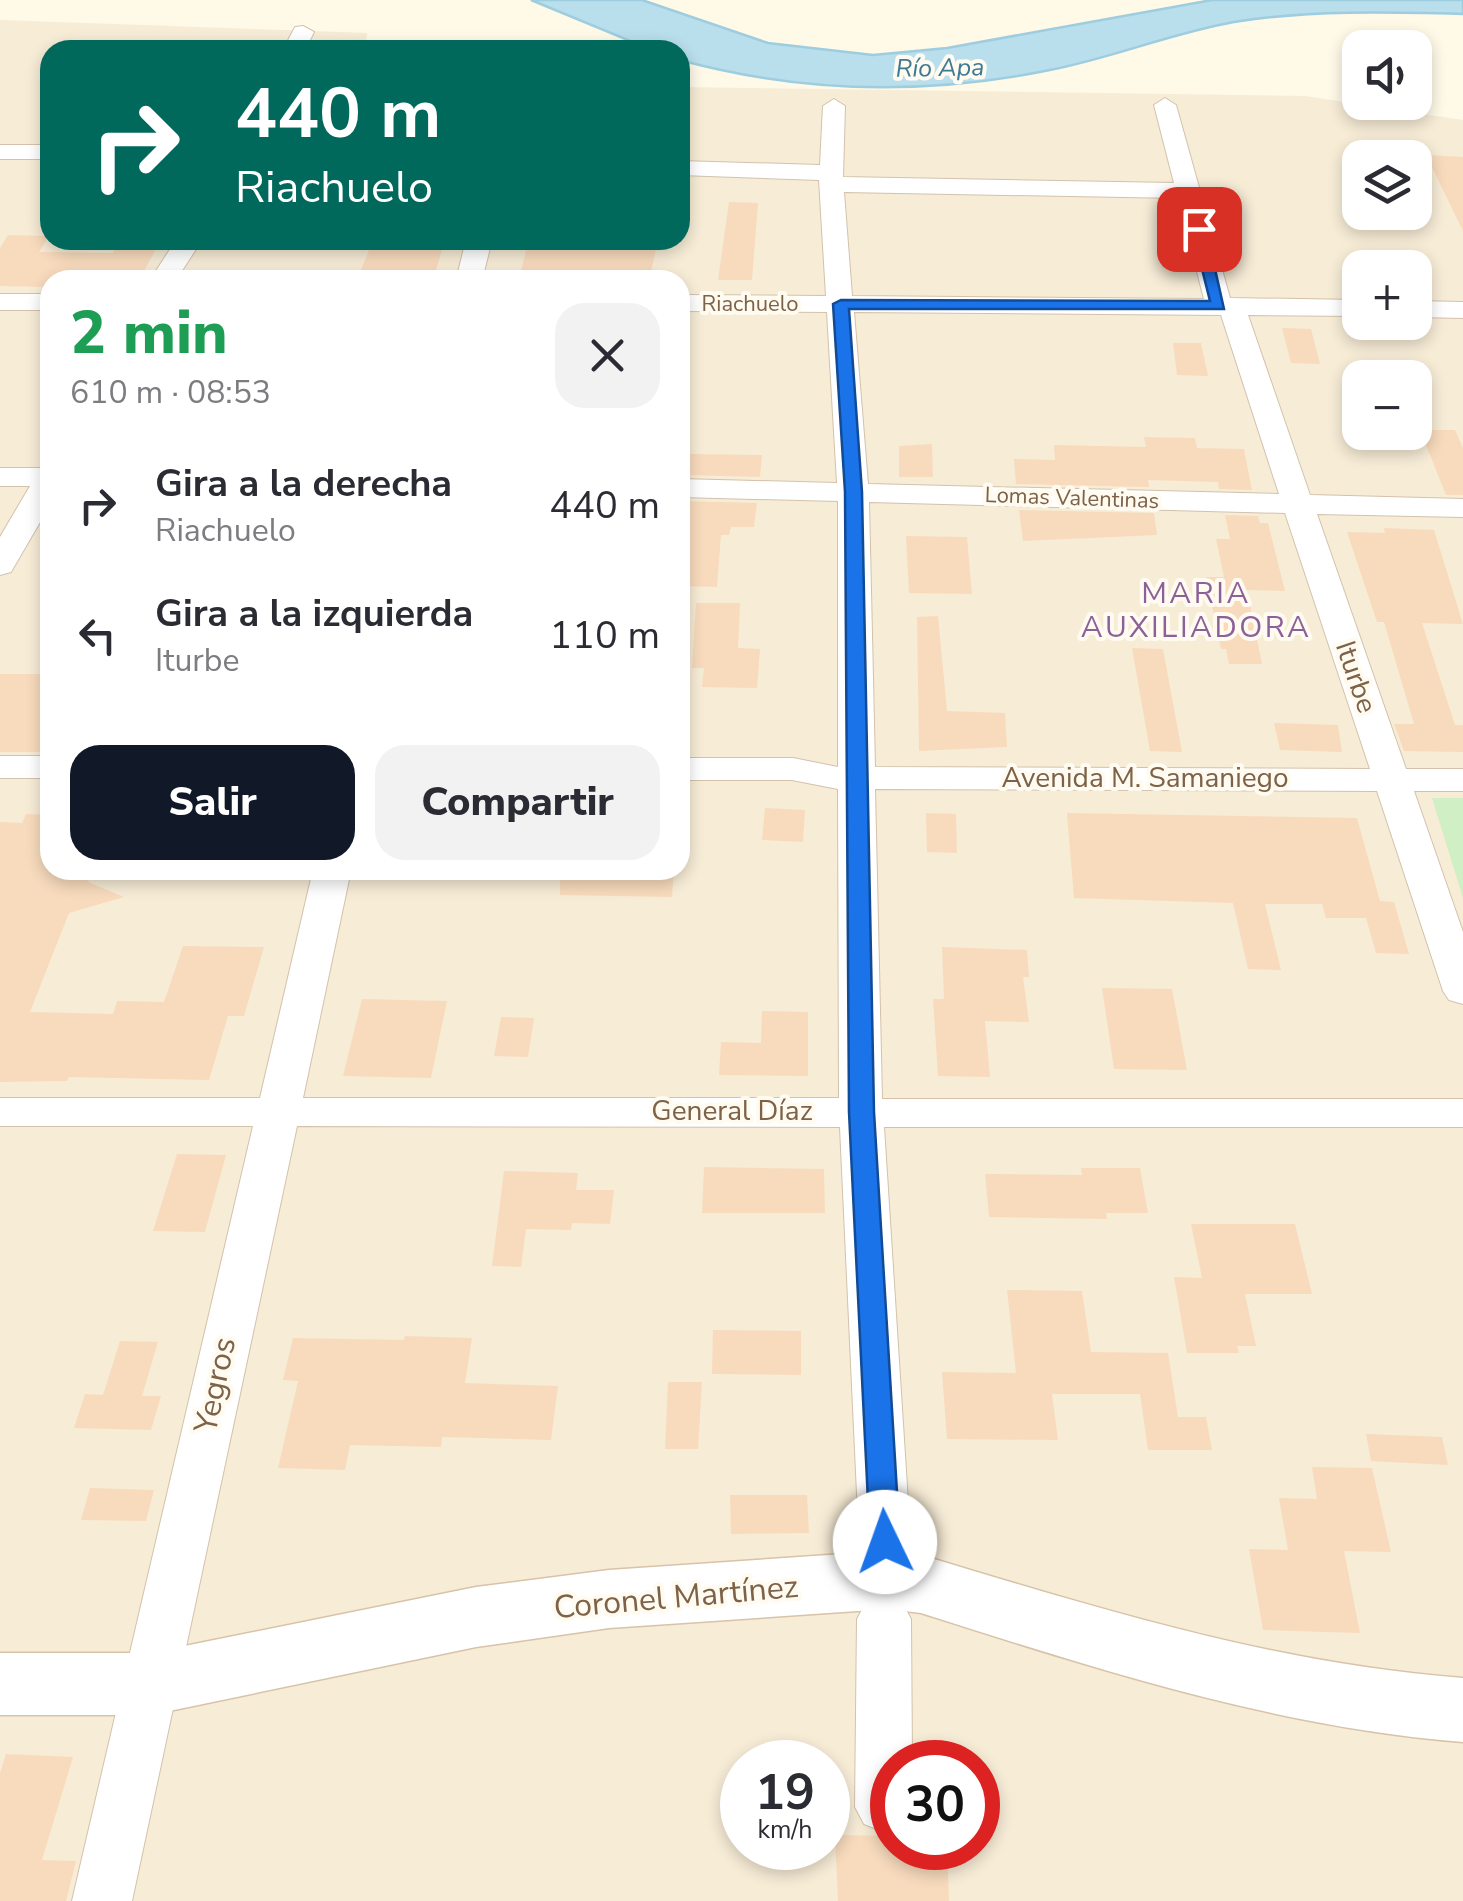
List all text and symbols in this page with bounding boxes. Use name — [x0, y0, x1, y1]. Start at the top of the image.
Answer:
map controls — [1342, 30, 1432, 450]
button: sound — [1342, 30, 1432, 120]
water label: Río Apa — [895, 50, 985, 86]
text: 440 m — [235, 66, 441, 162]
icon: right — [70, 80, 200, 210]
button: layers — [1342, 140, 1432, 230]
text: Riachuelo — [235, 157, 433, 218]
pin — [1157, 187, 1242, 272]
icon: arrive — [1172, 202, 1227, 257]
button: + — [1342, 250, 1432, 340]
street label: Riachuelo — [702, 289, 798, 319]
text: 2 min — [70, 292, 228, 374]
button: close — [555, 303, 660, 408]
button: − — [1342, 360, 1432, 450]
text: 610 m · 08:53 — [70, 371, 271, 414]
text: Gira a la derecha — [155, 458, 452, 509]
icon: right — [70, 478, 125, 533]
text: 440 m — [549, 480, 660, 531]
street label: Lomas Valentinas — [984, 480, 1160, 516]
text: Riachuelo — [155, 509, 296, 552]
district label: MARIA AUXILIADORA — [1081, 573, 1311, 648]
text: Gira a la izquierda — [155, 588, 473, 639]
icon: left — [70, 608, 125, 663]
text: 110 m — [549, 610, 660, 661]
street label: Iturbe — [1326, 636, 1386, 718]
text: Iturbe — [155, 639, 239, 682]
button: Salir — [70, 745, 355, 860]
button: Compartir — [375, 745, 660, 860]
street label: Avenida M. Samaniego — [1001, 759, 1289, 797]
street label: General Díaz — [651, 1092, 813, 1130]
street label: Yegros — [184, 1333, 246, 1438]
position arrow — [833, 1490, 937, 1594]
street label: Coronel Martínez — [552, 1565, 800, 1629]
speed limit sign: 30 — [870, 1740, 1000, 1870]
text: 19 — [755, 1758, 815, 1827]
text: km/h — [757, 1813, 813, 1847]

